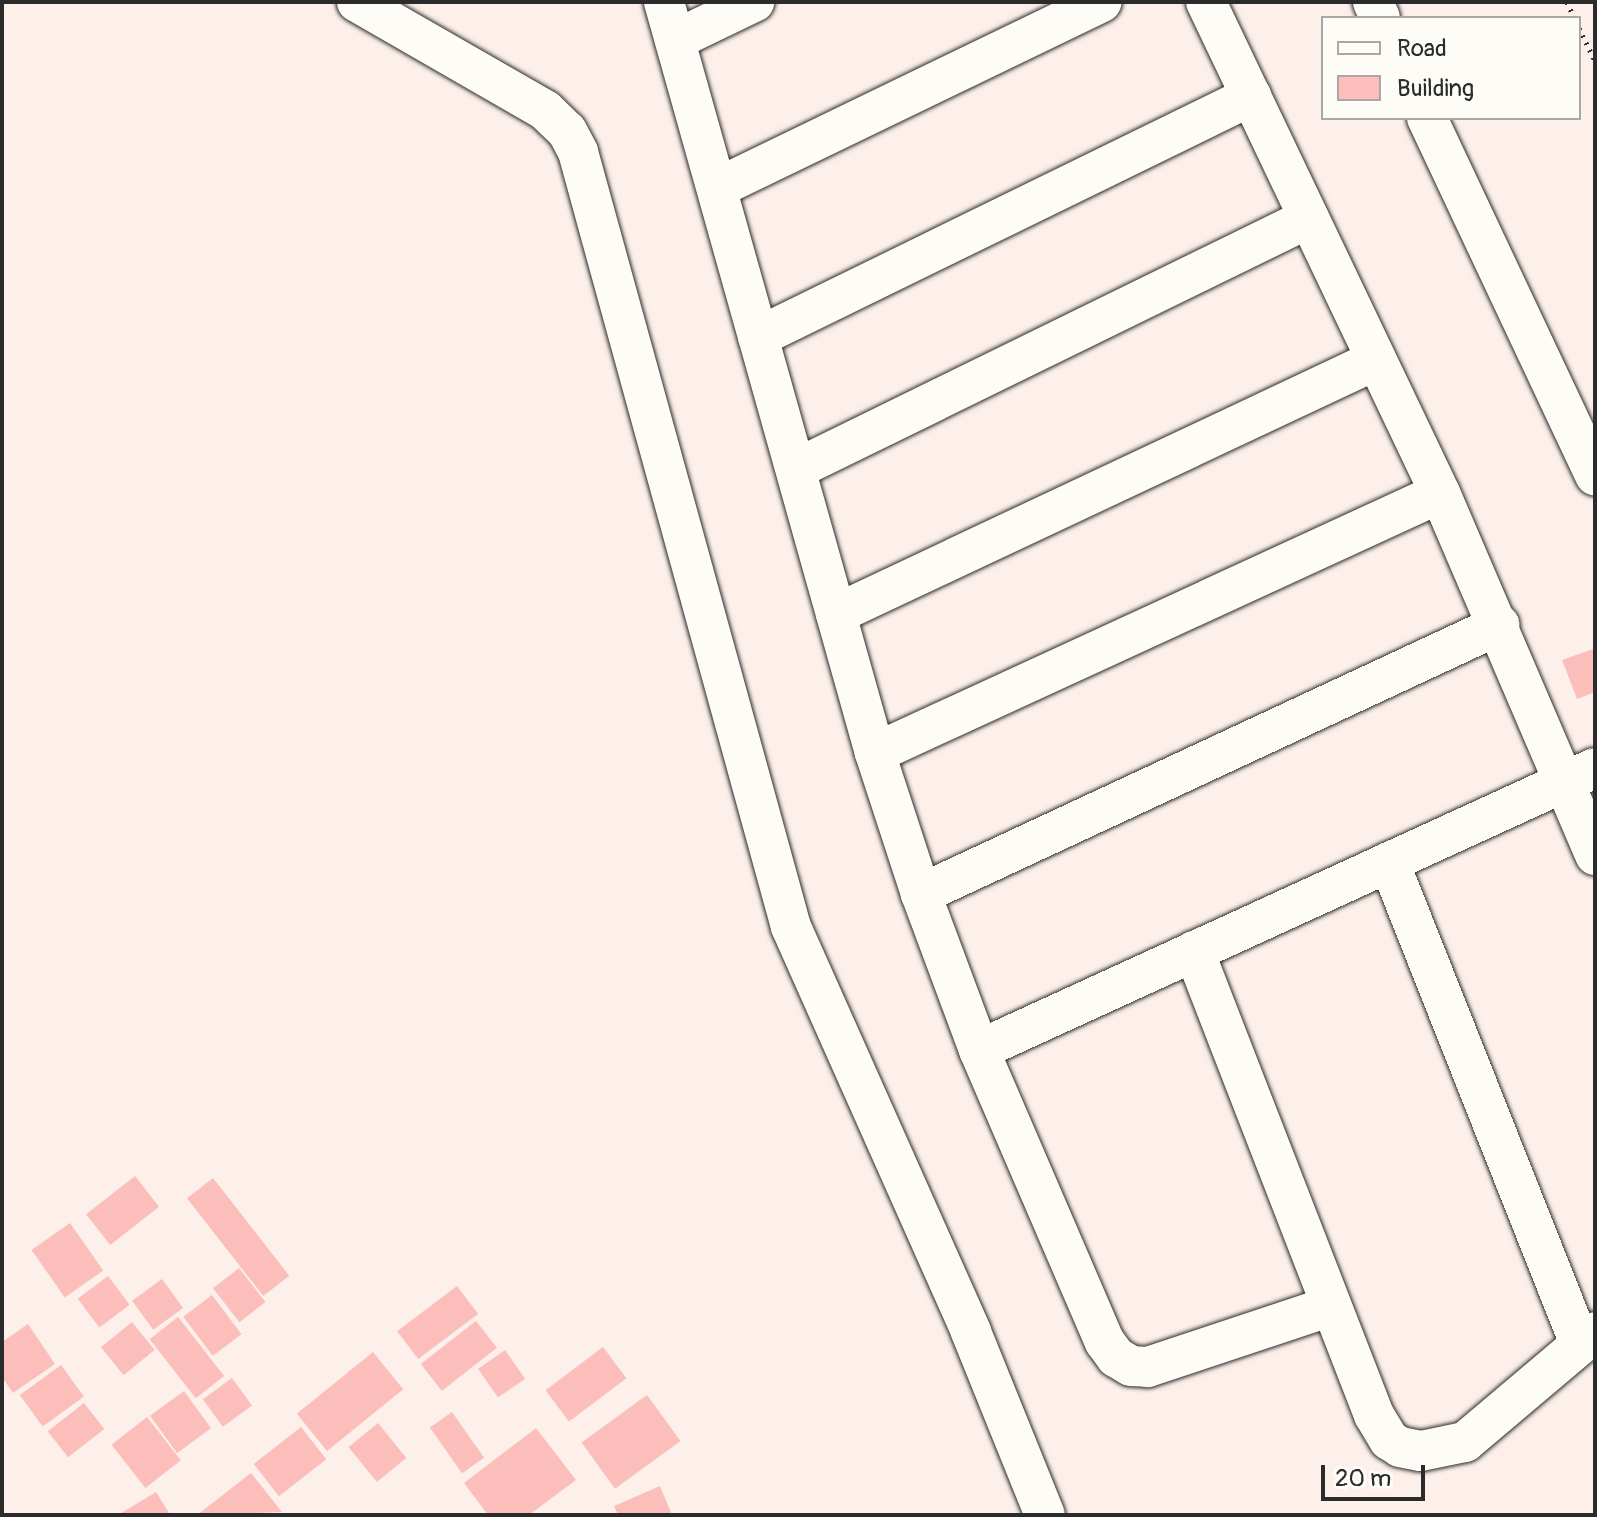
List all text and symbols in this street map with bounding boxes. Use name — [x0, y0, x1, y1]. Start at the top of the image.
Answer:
legend — [1321, 16, 1581, 120]
text: Road — [1397, 34, 1447, 63]
text: Building — [1397, 74, 1474, 103]
scale bar — [1325, 1449, 1429, 1499]
text: 20 m — [1335, 1464, 1391, 1493]

